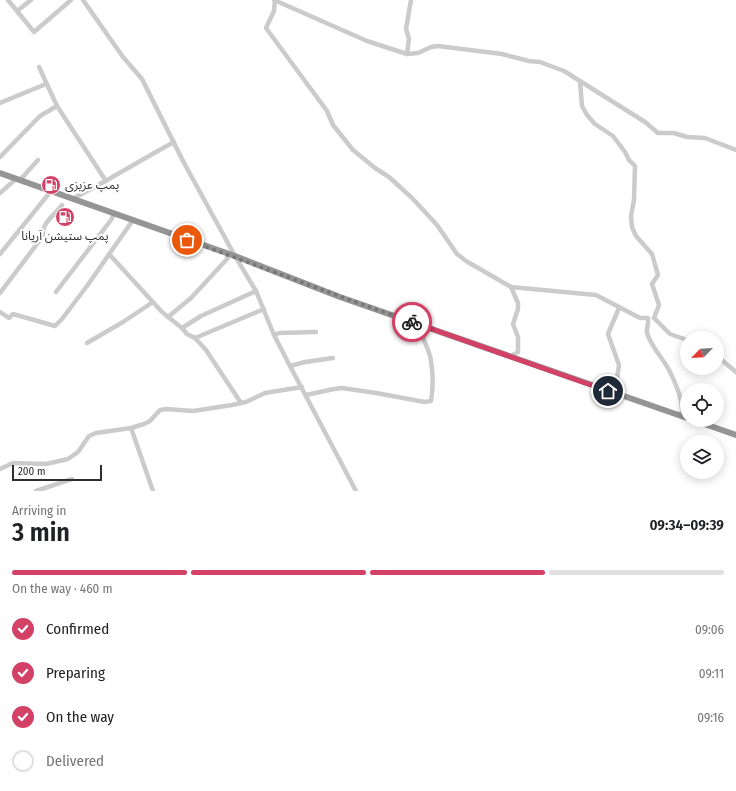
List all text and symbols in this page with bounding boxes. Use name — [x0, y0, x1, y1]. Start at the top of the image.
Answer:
fuel station icon: پمپ عزیزی — [40, 174, 62, 196]
place label: پمپ عزیزی — [65, 178, 119, 193]
fuel station icon: پمپ ستیشن آریانا — [54, 206, 76, 228]
pin — [170, 223, 204, 257]
place label: پمپ ستیشن آریانا — [21, 229, 109, 244]
icon: bag — [176, 229, 198, 251]
courier — [392, 302, 432, 342]
icon: bike — [401, 311, 423, 333]
north arrow — [680, 331, 724, 375]
map controls — [680, 331, 724, 479]
pin — [591, 374, 625, 408]
icon: home — [597, 380, 619, 402]
button: locate — [680, 383, 724, 427]
button: layers — [680, 435, 724, 479]
scale bar — [12, 463, 102, 482]
text: 200 m — [18, 465, 45, 478]
text: Arriving in — [12, 503, 66, 518]
text: 09:34–09:39 — [649, 516, 724, 534]
text: 3 min — [12, 517, 70, 548]
text: On the way · 460 m — [12, 581, 112, 596]
icon: check — [12, 618, 34, 640]
text: Confirmed — [46, 620, 109, 638]
text: 09:06 — [695, 622, 724, 637]
icon: check — [12, 662, 34, 684]
text: Preparing — [46, 664, 105, 682]
text: 09:11 — [699, 666, 724, 681]
icon: check — [12, 706, 34, 728]
text: On the way — [46, 708, 114, 726]
text: 09:16 — [697, 710, 724, 725]
text: Delivered — [46, 752, 104, 770]

